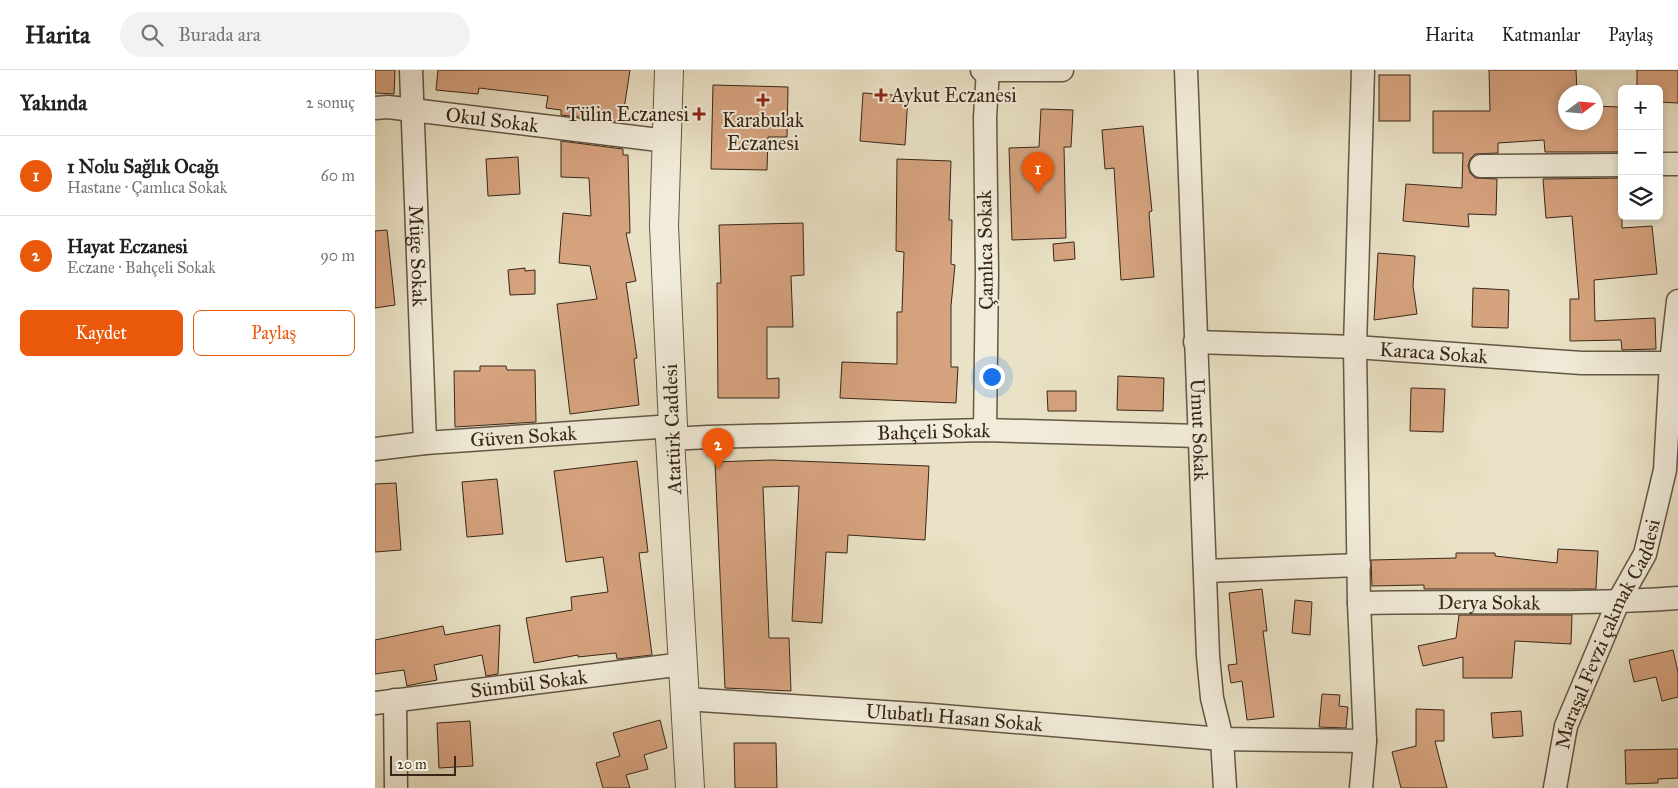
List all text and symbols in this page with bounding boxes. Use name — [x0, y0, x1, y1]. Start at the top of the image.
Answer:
search box — [120, 12, 470, 57]
text: Harita — [25, 20, 90, 50]
icon: search — [138, 21, 166, 49]
text: Burada ara — [178, 23, 261, 46]
text: Harita — [1425, 24, 1474, 46]
text: Katmanlar — [1502, 24, 1580, 46]
text: Paylaş — [1608, 24, 1653, 46]
place label: Aykut Eczanesi — [890, 83, 1017, 107]
north arrow — [1558, 85, 1603, 130]
map controls — [1618, 85, 1663, 220]
button: + — [1618, 85, 1663, 130]
marker: Aykut Eczanesi — [875, 89, 887, 101]
text: Yakında — [20, 90, 87, 116]
text: 2 sonuç — [306, 93, 355, 112]
marker: Karabulak Eczanesi — [757, 94, 769, 106]
street label: Okul Sokak — [444, 102, 541, 137]
place label: Tülin Eczanesi — [566, 102, 689, 126]
marker: Tülin Eczanesi — [693, 108, 705, 120]
place label: Karabulak Eczanesi — [722, 108, 805, 155]
button: − — [1618, 130, 1663, 175]
pin: 1 — [1022, 152, 1054, 193]
text: 1 Nolu Sağlık Ocağı — [67, 155, 219, 178]
text: 1 — [33, 166, 39, 185]
text: 60 m — [321, 166, 355, 185]
button: layers — [1618, 175, 1663, 220]
text: Hastane · Çamlıca Sokak — [67, 178, 227, 197]
street label: Çamlıca Sokak — [972, 189, 998, 310]
street label: Müge Sokak — [404, 205, 432, 308]
text: Hayat Eczanesi — [67, 235, 188, 258]
text: 2 — [32, 246, 40, 265]
text: 90 m — [320, 246, 355, 265]
text: Eczane · Bahçeli Sokak — [67, 258, 216, 277]
button: Kaydet — [20, 310, 183, 356]
button: Paylaş — [193, 310, 355, 356]
street label: Karaca Sokak — [1379, 337, 1489, 368]
street label: Atatürk Caddesi — [658, 363, 686, 496]
your location — [979, 364, 1005, 390]
street label: Umut Sokak — [1186, 378, 1213, 482]
street label: Bahçeli Sokak — [877, 418, 992, 445]
street label: Güven Sokak — [469, 421, 578, 452]
pin: 2 — [702, 428, 734, 469]
street label: Maraşal Fevzi çakmak Caddesi — [1550, 516, 1665, 751]
street label: Derya Sokak — [1438, 590, 1541, 614]
street label: Sümbül Sokak — [469, 664, 589, 703]
street label: Ulubatlı Hasan Sokak — [865, 699, 1045, 736]
scale bar — [390, 753, 456, 776]
text: 20 m — [397, 756, 427, 773]

